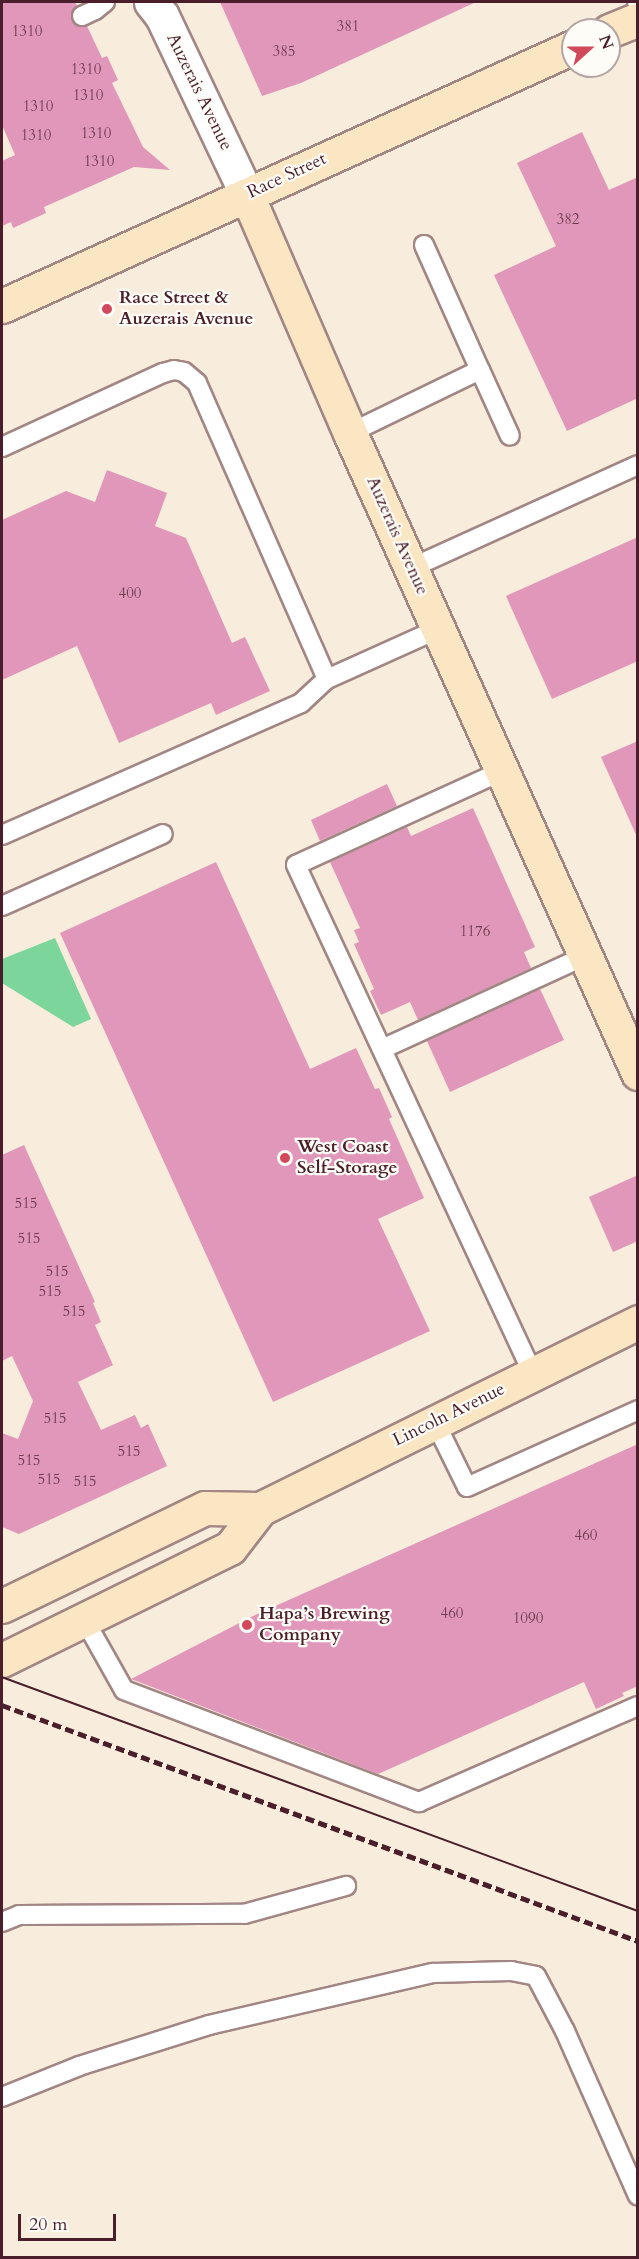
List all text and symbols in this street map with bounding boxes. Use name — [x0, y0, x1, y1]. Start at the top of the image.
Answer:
house number: 381 — [336, 18, 360, 36]
north arrow — [561, 18, 621, 78]
house number: 1310 — [12, 23, 42, 41]
street label: Auzerais Avenue — [161, 30, 237, 154]
text: N — [593, 32, 619, 53]
house number: 385 — [272, 43, 296, 61]
house number: 1310 — [71, 61, 101, 79]
house number: 1310 — [73, 87, 103, 105]
house number: 1310 — [23, 98, 53, 116]
house number: 1310 — [81, 125, 111, 143]
house number: 1310 — [21, 127, 51, 145]
street label: Race Street — [244, 148, 330, 204]
house number: 1310 — [84, 153, 114, 171]
house number: 382 — [556, 211, 580, 229]
place label: Race Street & Auzerais Avenue — [119, 288, 253, 330]
marker: Race Street & Auzerais Avenue — [100, 302, 114, 316]
street label: Auzerais Avenue — [361, 473, 433, 599]
house number: 400 — [118, 585, 142, 603]
house number: 1176 — [460, 923, 490, 941]
place label: West Coast Self-Storage — [297, 1137, 398, 1180]
marker: West Coast Self-Storage — [278, 1151, 292, 1165]
house number: 515 — [14, 1195, 38, 1213]
house number: 515 — [17, 1230, 41, 1248]
house number: 515 — [45, 1263, 69, 1281]
house number: 515 — [38, 1283, 62, 1301]
house number: 515 — [62, 1303, 86, 1321]
street label: Lincoln Avenue — [389, 1379, 509, 1451]
house number: 515 — [43, 1410, 67, 1428]
house number: 515 — [117, 1443, 141, 1461]
house number: 515 — [17, 1452, 41, 1470]
house number: 515 — [37, 1471, 61, 1489]
house number: 515 — [73, 1473, 97, 1491]
house number: 460 — [574, 1527, 598, 1545]
place label: Hapa’s Brewing Company — [259, 1604, 390, 1646]
house number: 460 — [440, 1605, 464, 1623]
house number: 1090 — [513, 1610, 543, 1628]
marker: Hapa’s Brewing Company — [240, 1618, 254, 1632]
scale bar — [21, 2202, 118, 2240]
text: 20 m — [29, 2212, 68, 2237]

